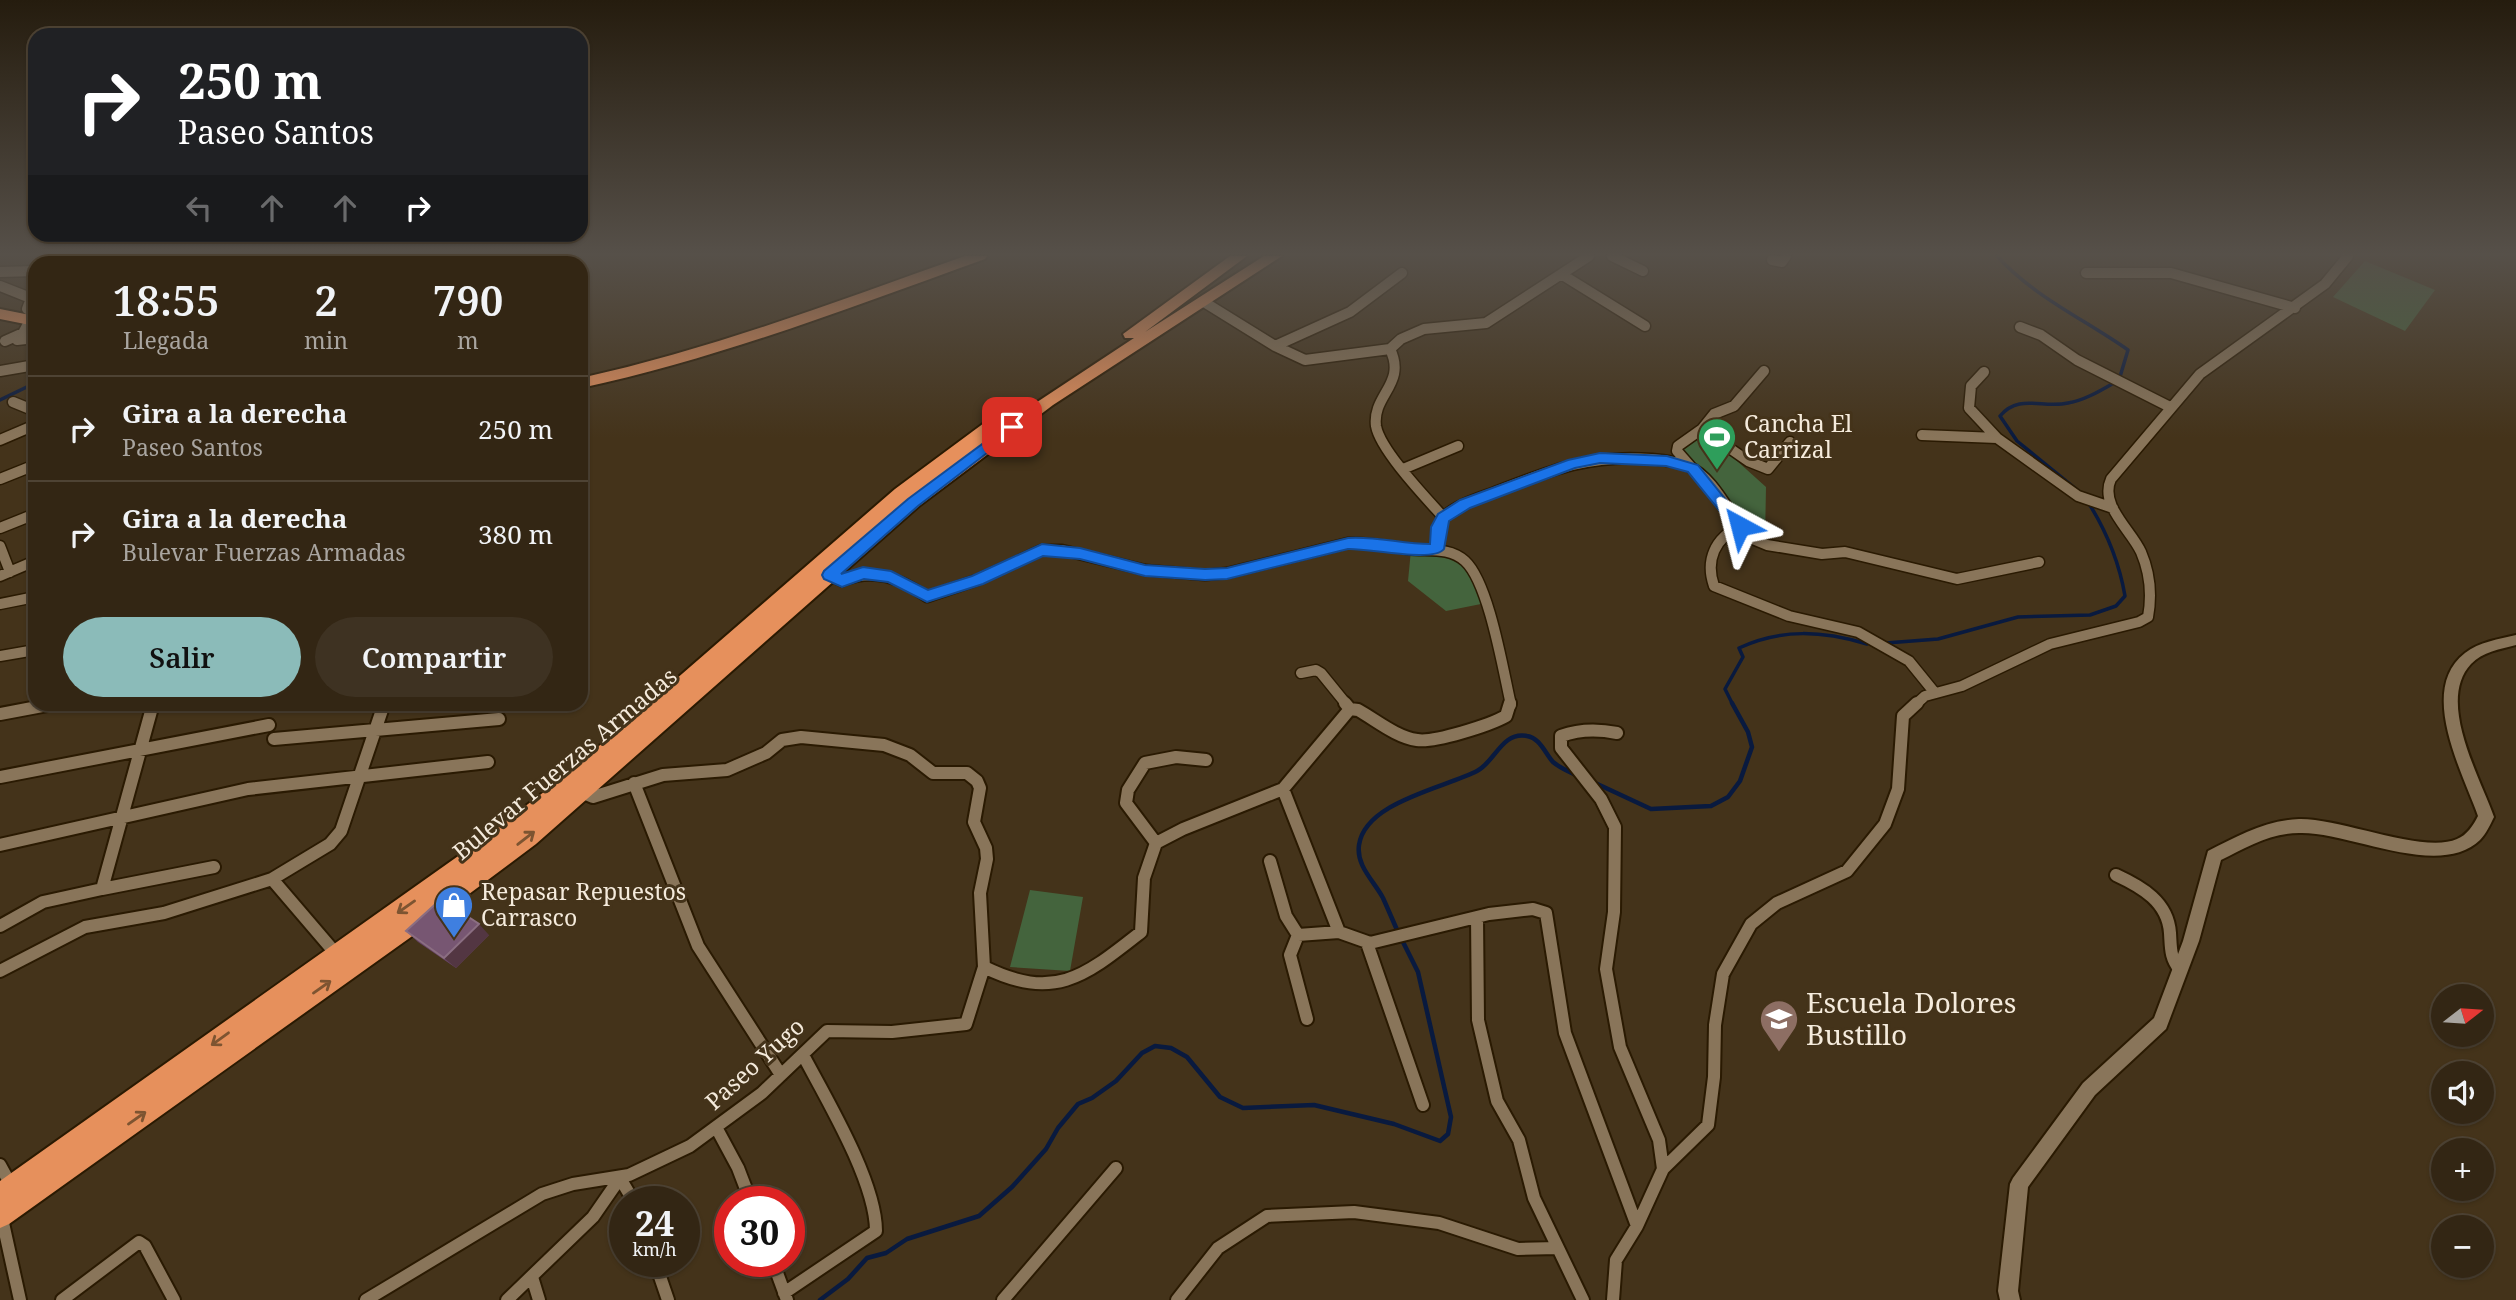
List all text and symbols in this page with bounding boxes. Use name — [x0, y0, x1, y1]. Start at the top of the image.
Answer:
text: 250 m — [178, 47, 322, 113]
icon: right — [63, 56, 154, 147]
text: Paseo Santos — [178, 110, 374, 153]
icon: left — [180, 189, 218, 227]
icon: ahead — [253, 189, 291, 227]
icon: ahead — [326, 189, 364, 227]
icon: right — [399, 189, 437, 227]
text: 18:55 — [113, 271, 220, 328]
text: 2 — [314, 271, 338, 328]
text: 790 — [433, 271, 503, 328]
text: Llegada — [123, 324, 209, 356]
text: min — [304, 324, 348, 356]
text: m — [457, 324, 479, 356]
text: Gira a la derecha — [122, 395, 347, 431]
pin — [982, 397, 1042, 457]
place label: Cancha El Carrizal — [1744, 407, 1852, 465]
icon: arrive — [993, 408, 1031, 446]
icon: right — [63, 410, 101, 448]
text: 250 m — [478, 411, 553, 447]
sports icon: Cancha El Carrizal — [1696, 416, 1738, 471]
text: Paseo Santos — [122, 431, 263, 463]
position arrow — [1703, 489, 1777, 563]
text: Gira a la derecha — [122, 500, 347, 536]
icon: right — [63, 515, 101, 553]
text: 380 m — [478, 516, 553, 552]
text: Bulevar Fuerzas Armadas — [122, 536, 406, 568]
button: Salir — [63, 617, 301, 697]
button: Compartir — [315, 617, 553, 697]
street label: Bulevar Fuerzas Armadas — [445, 660, 683, 867]
one-way arrow — [516, 831, 535, 846]
place label: Repasar Repuestos Carrasco — [481, 875, 686, 933]
shop icon: Repasar Repuestos Carrasco — [433, 884, 475, 939]
one-way arrow — [396, 899, 415, 914]
one-way arrow — [312, 980, 331, 994]
place label: Escuela Dolores Bustillo — [1806, 983, 2016, 1053]
north arrow — [2431, 984, 2494, 1046]
map controls — [2431, 984, 2494, 1278]
school or university icon: Escuela Dolores Bustillo — [1758, 998, 1800, 1053]
street label: Paseo Yugo — [698, 1010, 811, 1116]
one-way arrow — [211, 1032, 230, 1046]
button: sound — [2431, 1061, 2494, 1124]
one-way arrow — [127, 1111, 146, 1125]
button: + — [2431, 1138, 2494, 1201]
speed limit sign: 30 — [714, 1186, 805, 1277]
text: 24 — [635, 1199, 674, 1246]
button: − — [2431, 1215, 2494, 1278]
text: km/h — [632, 1237, 677, 1261]

